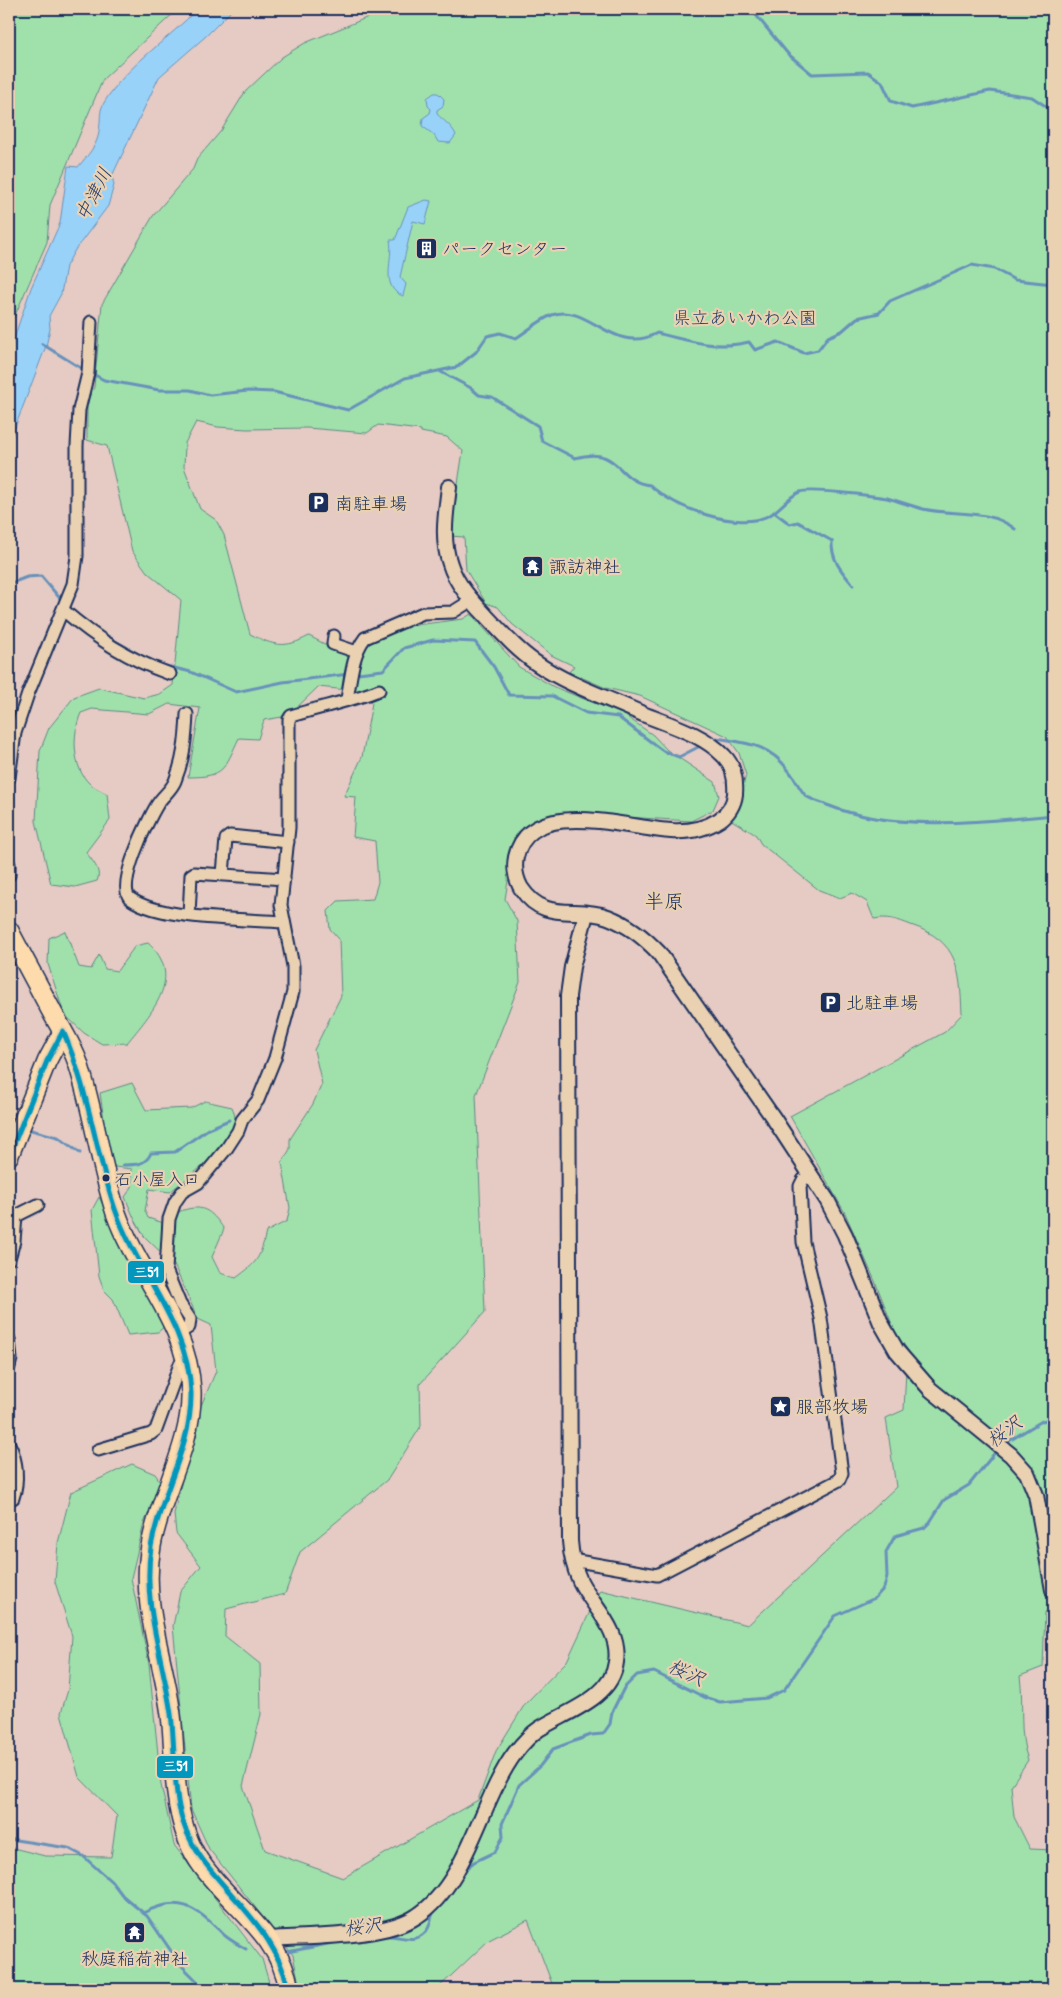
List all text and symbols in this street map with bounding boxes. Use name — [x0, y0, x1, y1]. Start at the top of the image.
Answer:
water label: 中津川 — [68, 163, 118, 225]
building icon: パークセンター — [414, 236, 438, 260]
place label: パークセンター — [442, 236, 567, 261]
park label: 県立あいかわ公園 — [673, 305, 817, 330]
parking icon: 南駐車場 — [307, 491, 331, 515]
place label: 南駐車場 — [335, 491, 407, 516]
temple icon: 諏訪神社 — [521, 554, 545, 578]
place label: 諏訪神社 — [549, 554, 621, 579]
district label: 半原 — [644, 887, 684, 914]
parking icon: 北駐車場 — [818, 990, 842, 1014]
place label: 北駐車場 — [846, 990, 918, 1015]
place label: 石小屋入口 — [115, 1167, 200, 1190]
marker: 石小屋入口 — [101, 1173, 111, 1183]
line badge: 三51 — [127, 1260, 165, 1284]
text: 三51 — [133, 1262, 159, 1281]
place icon: 服部牧場 — [768, 1394, 792, 1418]
place label: 服部牧場 — [796, 1394, 868, 1419]
water label: 桜沢 — [981, 1409, 1028, 1453]
water label: 桜沢 — [664, 1652, 711, 1692]
line badge: 三51 — [156, 1755, 194, 1779]
text: 三51 — [162, 1756, 188, 1775]
water label: 桜沢 — [342, 1910, 385, 1942]
temple icon: 秋庭稲荷神社 — [123, 1921, 147, 1945]
place label: 秋庭稲荷神社 — [81, 1946, 189, 1971]

